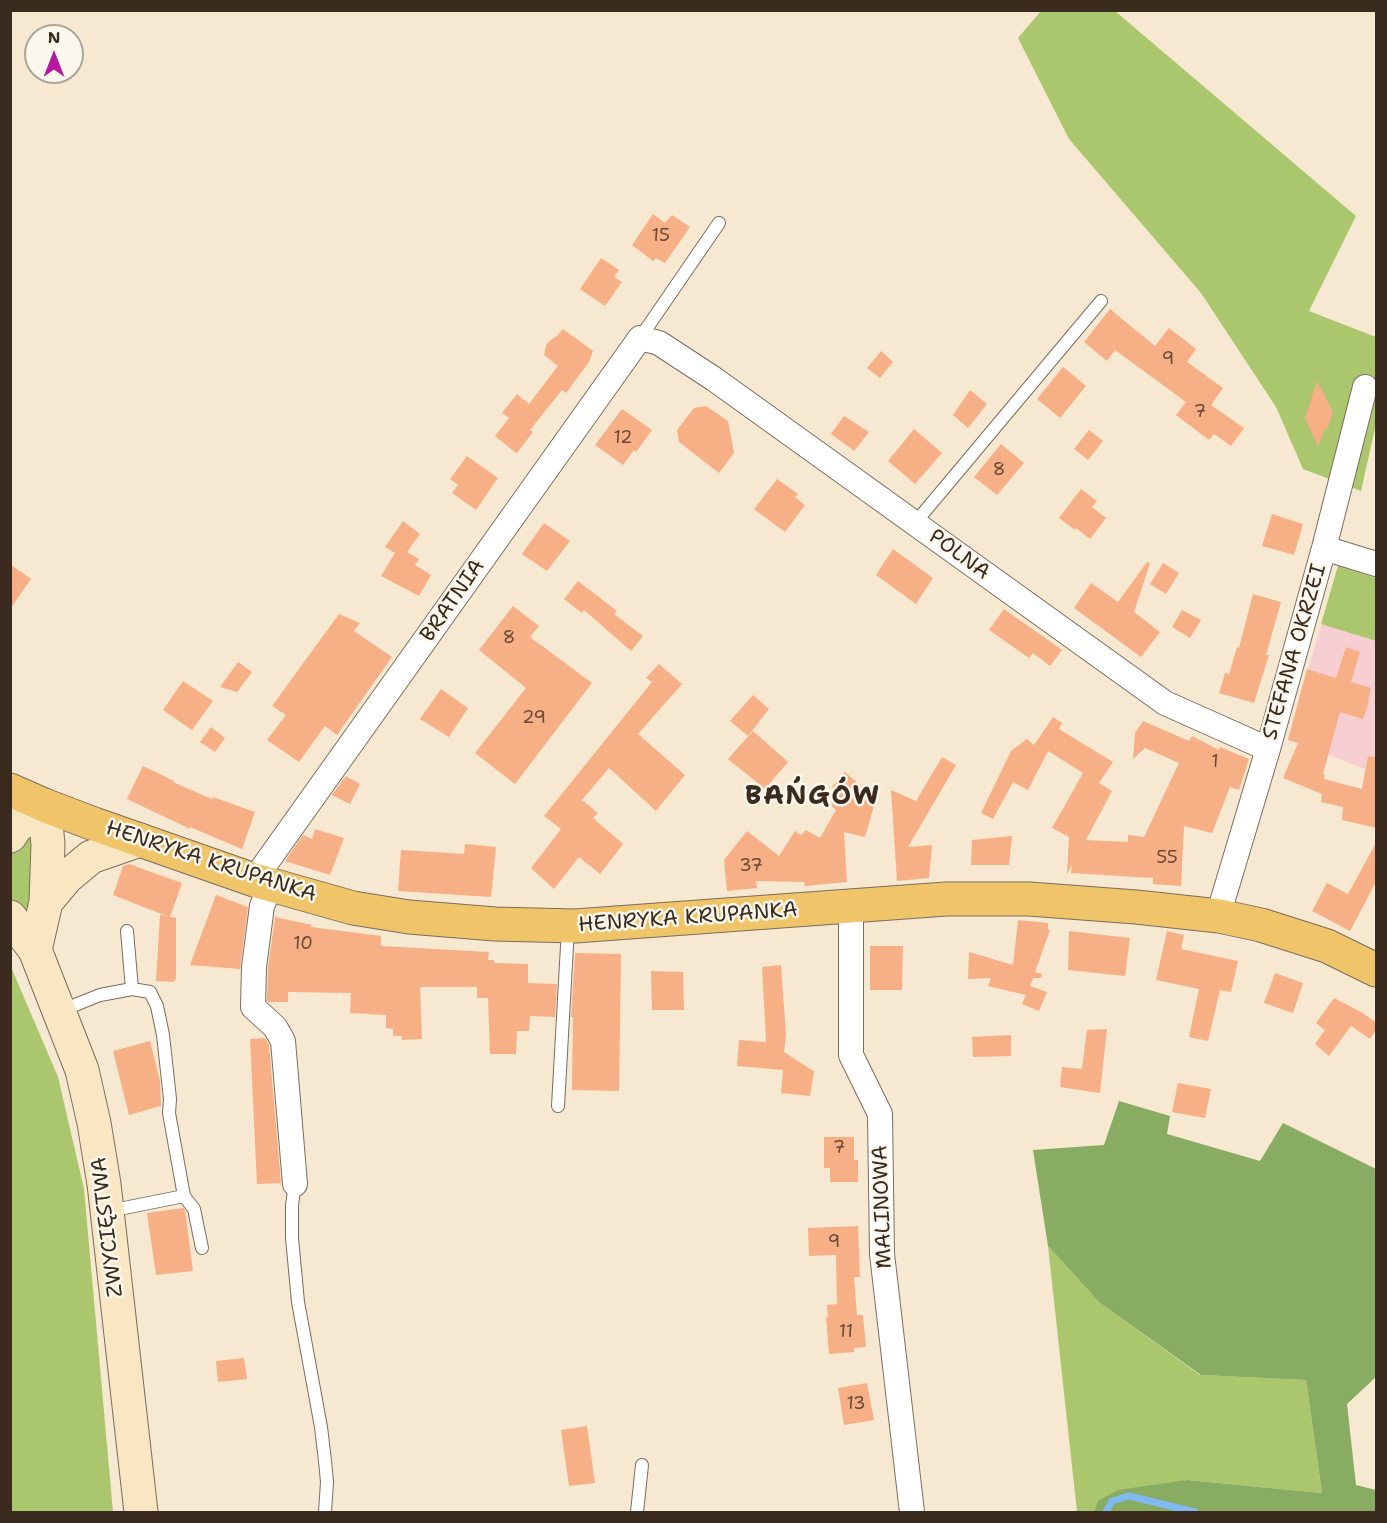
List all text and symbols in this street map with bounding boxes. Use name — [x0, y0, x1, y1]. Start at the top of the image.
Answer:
north arrow — [24, 24, 84, 84]
text: N — [48, 27, 60, 48]
house number: 15 — [652, 225, 670, 247]
house number: 9 — [1162, 348, 1174, 370]
house number: 7 — [1194, 401, 1206, 423]
house number: 12 — [613, 427, 633, 449]
house number: 8 — [993, 459, 1005, 481]
street label: POLNA — [923, 524, 995, 586]
street label: BRATNIA — [415, 555, 491, 647]
street label: STEFANA OKRZEI — [1258, 561, 1332, 743]
house number: 8 — [503, 627, 515, 649]
house number: 29 — [522, 707, 546, 729]
house number: 1 — [1211, 751, 1219, 773]
district label: BAŃGÓW — [745, 781, 881, 813]
street label: HENRYKA KRUPANKA — [103, 816, 319, 908]
house number: 55 — [1156, 847, 1178, 869]
house number: 37 — [739, 855, 763, 877]
street label: HENRYKA KRUPANKA — [578, 898, 798, 938]
house number: 10 — [293, 933, 313, 955]
house number: 7 — [833, 1137, 845, 1159]
street label: MALINOWA — [868, 1145, 898, 1269]
street label: ZWYCIĘSTWA — [87, 1155, 129, 1299]
house number: 9 — [828, 1231, 840, 1253]
house number: 11 — [839, 1321, 853, 1343]
house number: 13 — [846, 1393, 866, 1415]

